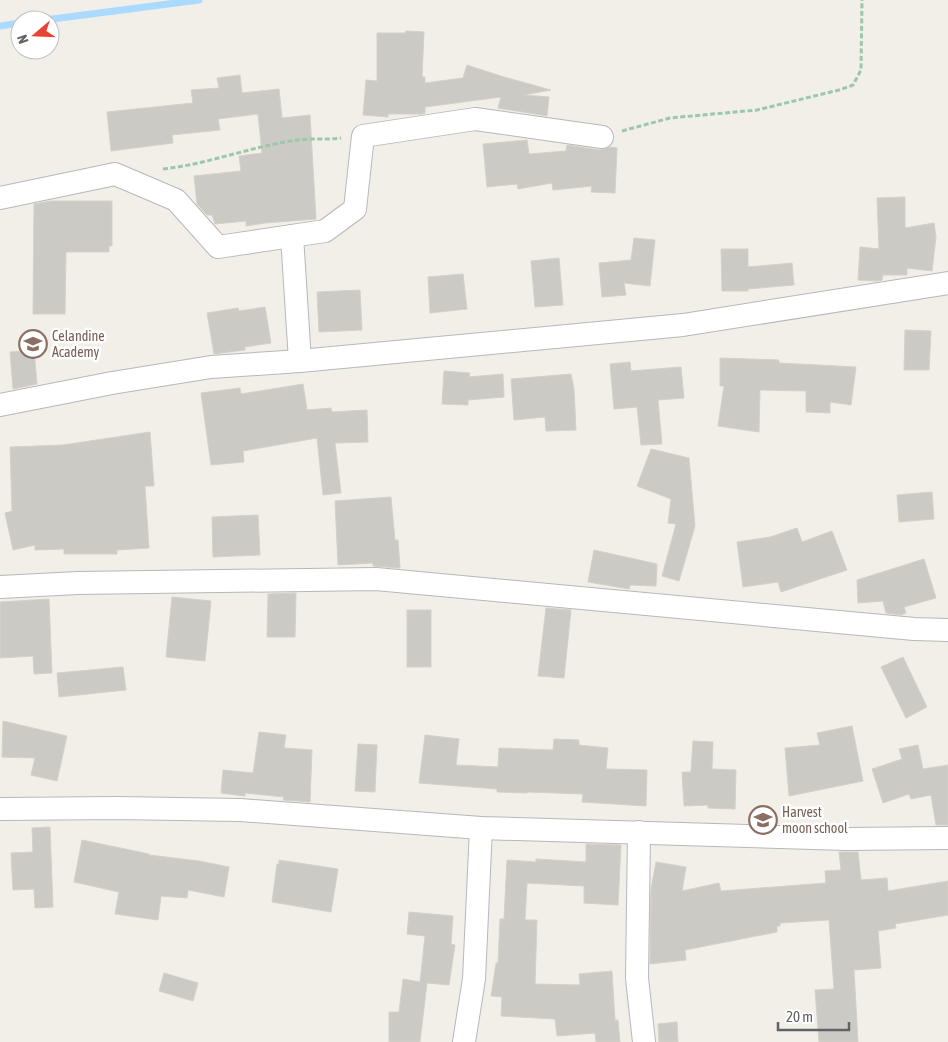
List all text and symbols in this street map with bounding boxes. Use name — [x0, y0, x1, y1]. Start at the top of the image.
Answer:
north arrow — [10, 10, 60, 60]
text: N — [14, 33, 32, 46]
place label: Celandine Academy — [52, 328, 105, 360]
school or university icon: Celandine Academy — [18, 329, 48, 359]
place label: Harvest moon school — [782, 804, 848, 836]
school or university icon: Harvest moon school — [748, 805, 778, 835]
scale bar — [778, 1000, 849, 1032]
text: 20 m — [786, 1008, 813, 1025]

